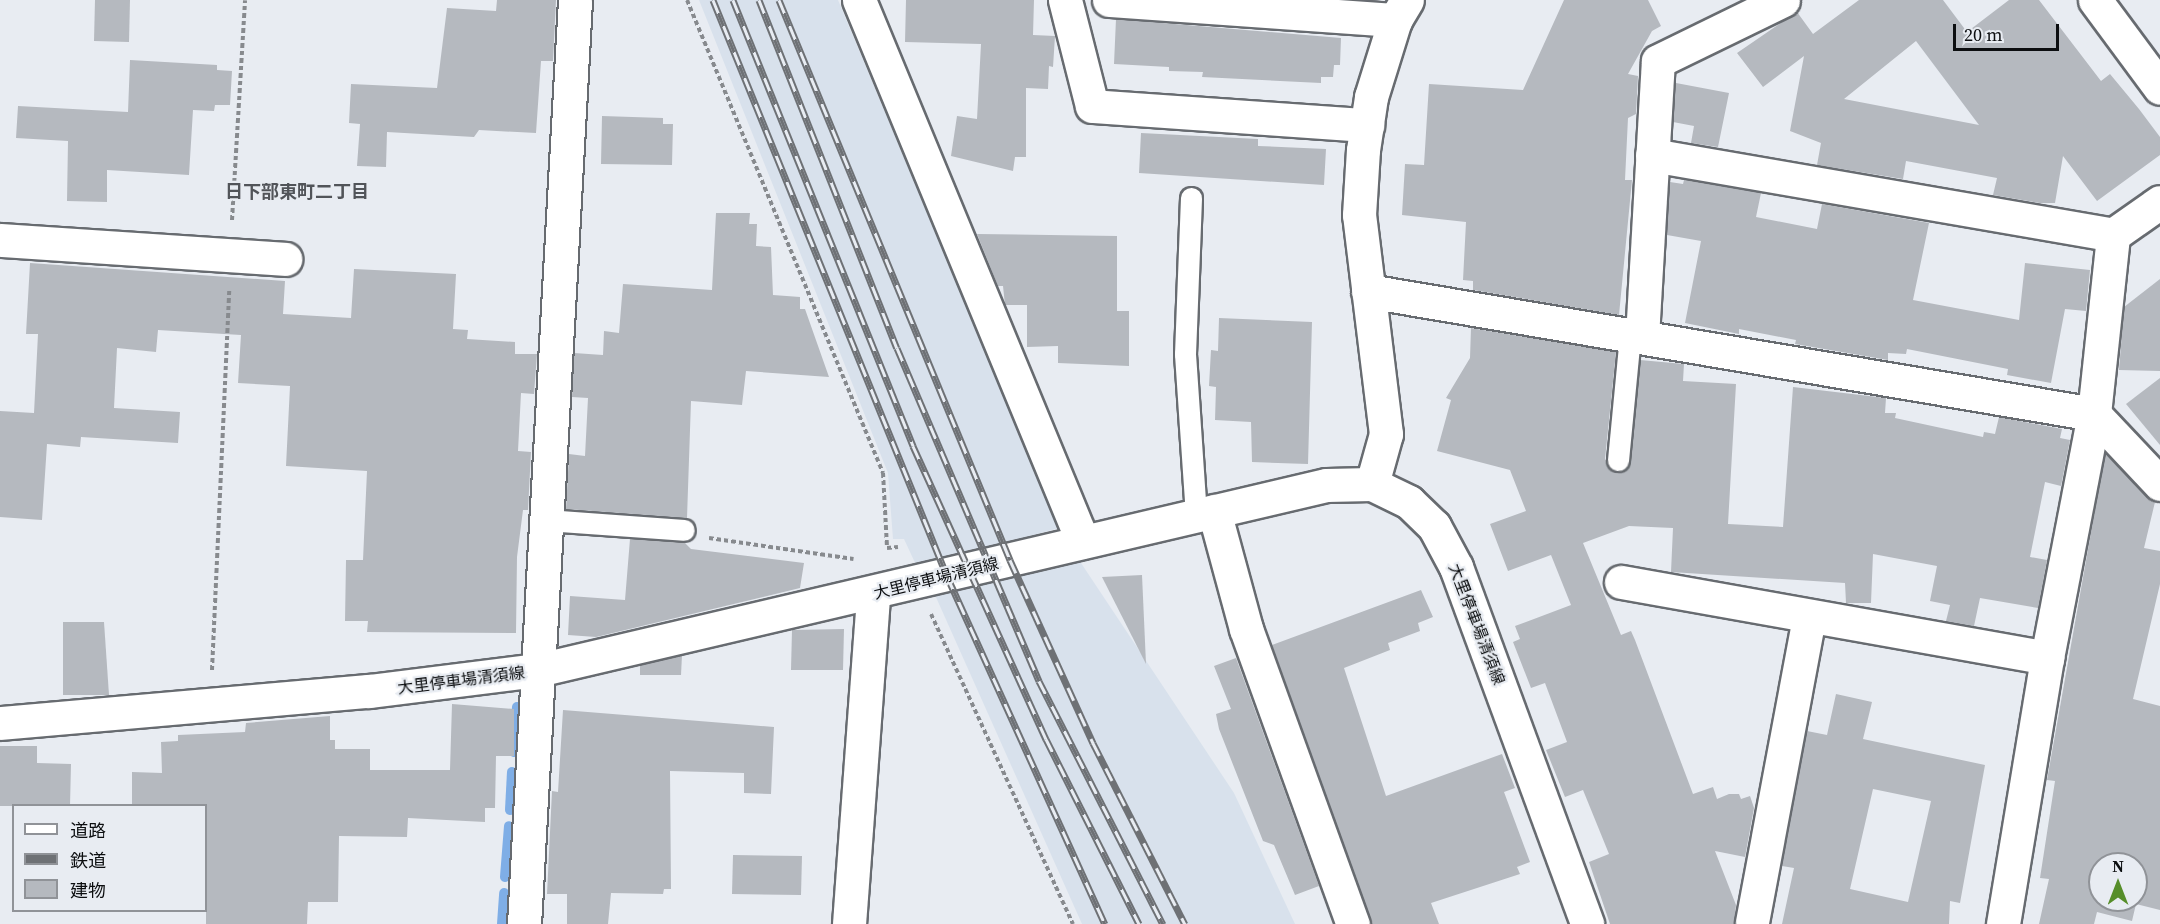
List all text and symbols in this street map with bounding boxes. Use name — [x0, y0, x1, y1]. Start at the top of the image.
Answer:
scale bar — [1956, 12, 2062, 50]
text: 20 m — [1964, 22, 2002, 47]
district label: 日下部東町二丁目 — [225, 181, 369, 203]
street label: 大里停車場清須線 — [872, 553, 1000, 603]
street label: 大里停車場清須線 — [1445, 561, 1509, 687]
street label: 大里停車場清須線 — [396, 663, 526, 697]
legend — [12, 804, 207, 912]
text: 道路 — [70, 818, 106, 843]
text: 鉄道 — [70, 848, 106, 873]
north arrow — [2088, 852, 2148, 912]
text: N — [2112, 855, 2124, 877]
text: 建物 — [70, 878, 106, 903]

